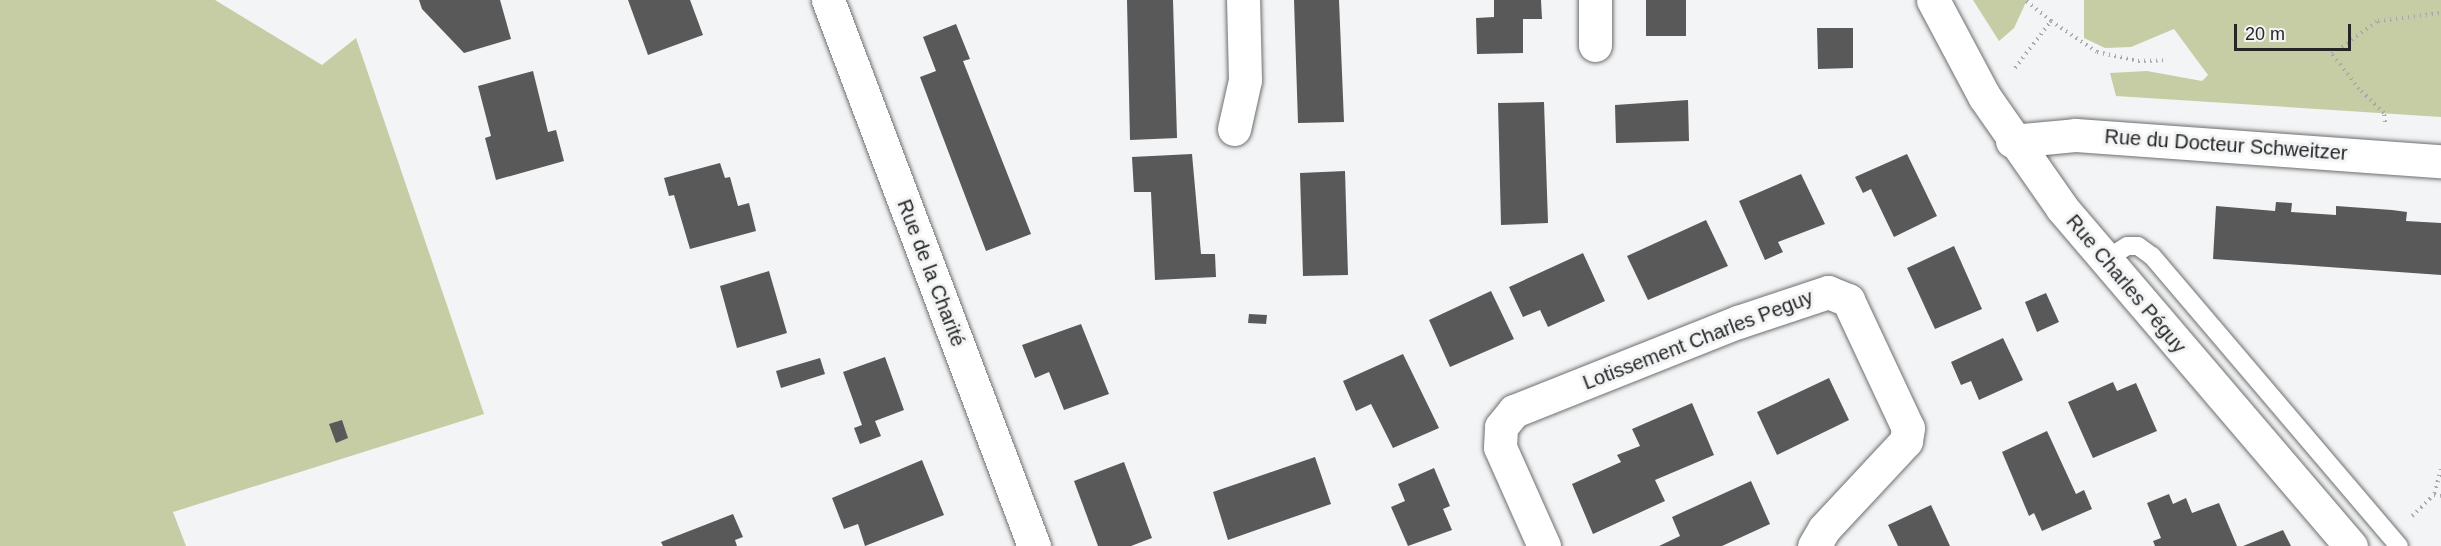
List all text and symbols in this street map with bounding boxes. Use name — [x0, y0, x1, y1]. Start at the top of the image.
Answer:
scale bar — [2237, 12, 2354, 50]
text: 20 m — [2245, 24, 2285, 44]
street label: Rue du Docteur Schweitzer — [2104, 125, 2348, 165]
street label: Rue de la Charité — [892, 196, 970, 350]
street label: Rue Charles Péguy — [2061, 210, 2191, 358]
street label: Lotissement Charles Peguy — [1580, 285, 1816, 395]

